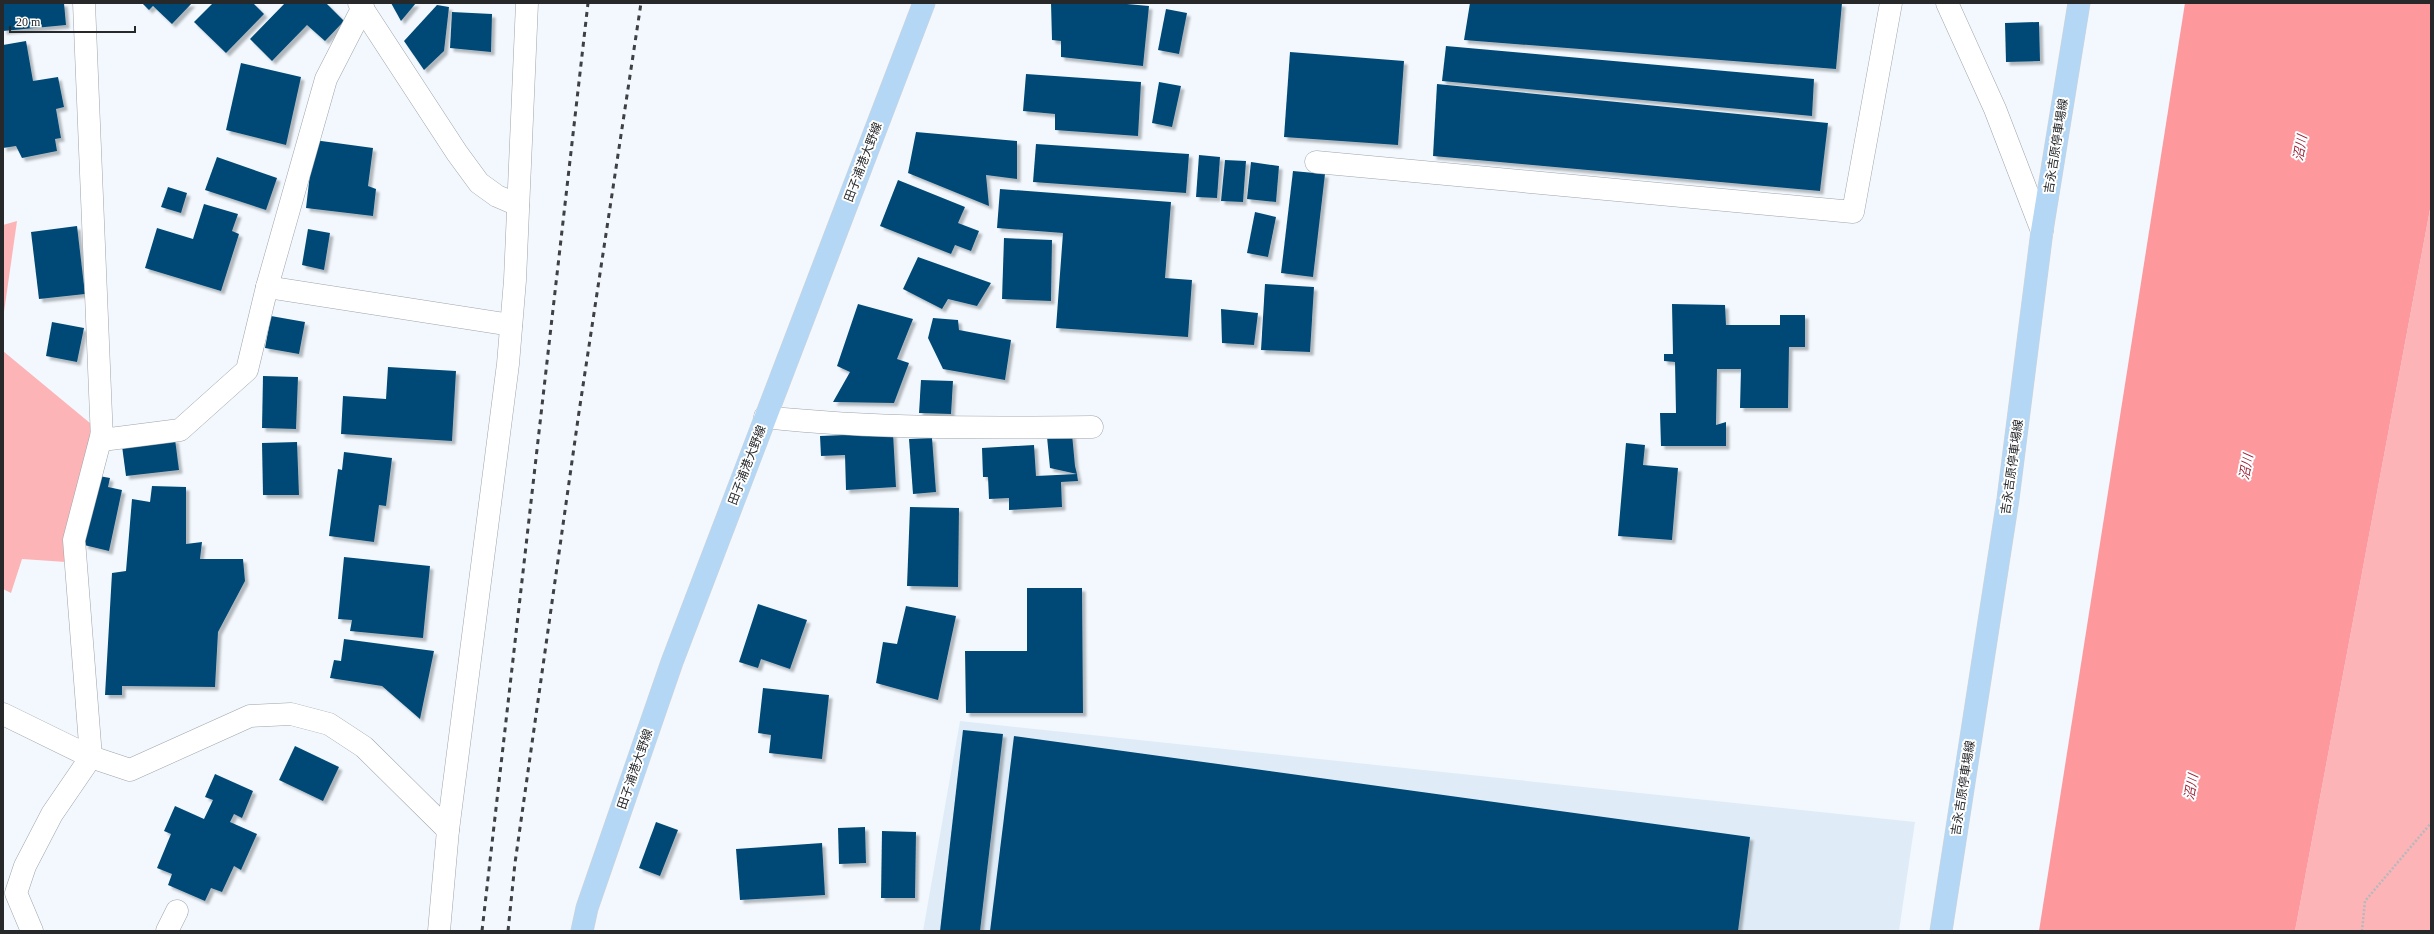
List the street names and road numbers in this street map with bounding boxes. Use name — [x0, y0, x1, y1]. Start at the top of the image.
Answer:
street label: 吉永吉原停車場線 — [2042, 97, 2070, 195]
street label: 田子浦港大野線 — [841, 120, 885, 204]
street label: 吉永吉原停車場線 — [1998, 418, 2026, 516]
street label: 田子浦港大野線 — [725, 423, 769, 507]
street label: 田子浦港大野線 — [615, 727, 655, 811]
street label: 吉永吉原停車場線 — [1949, 739, 1977, 837]

